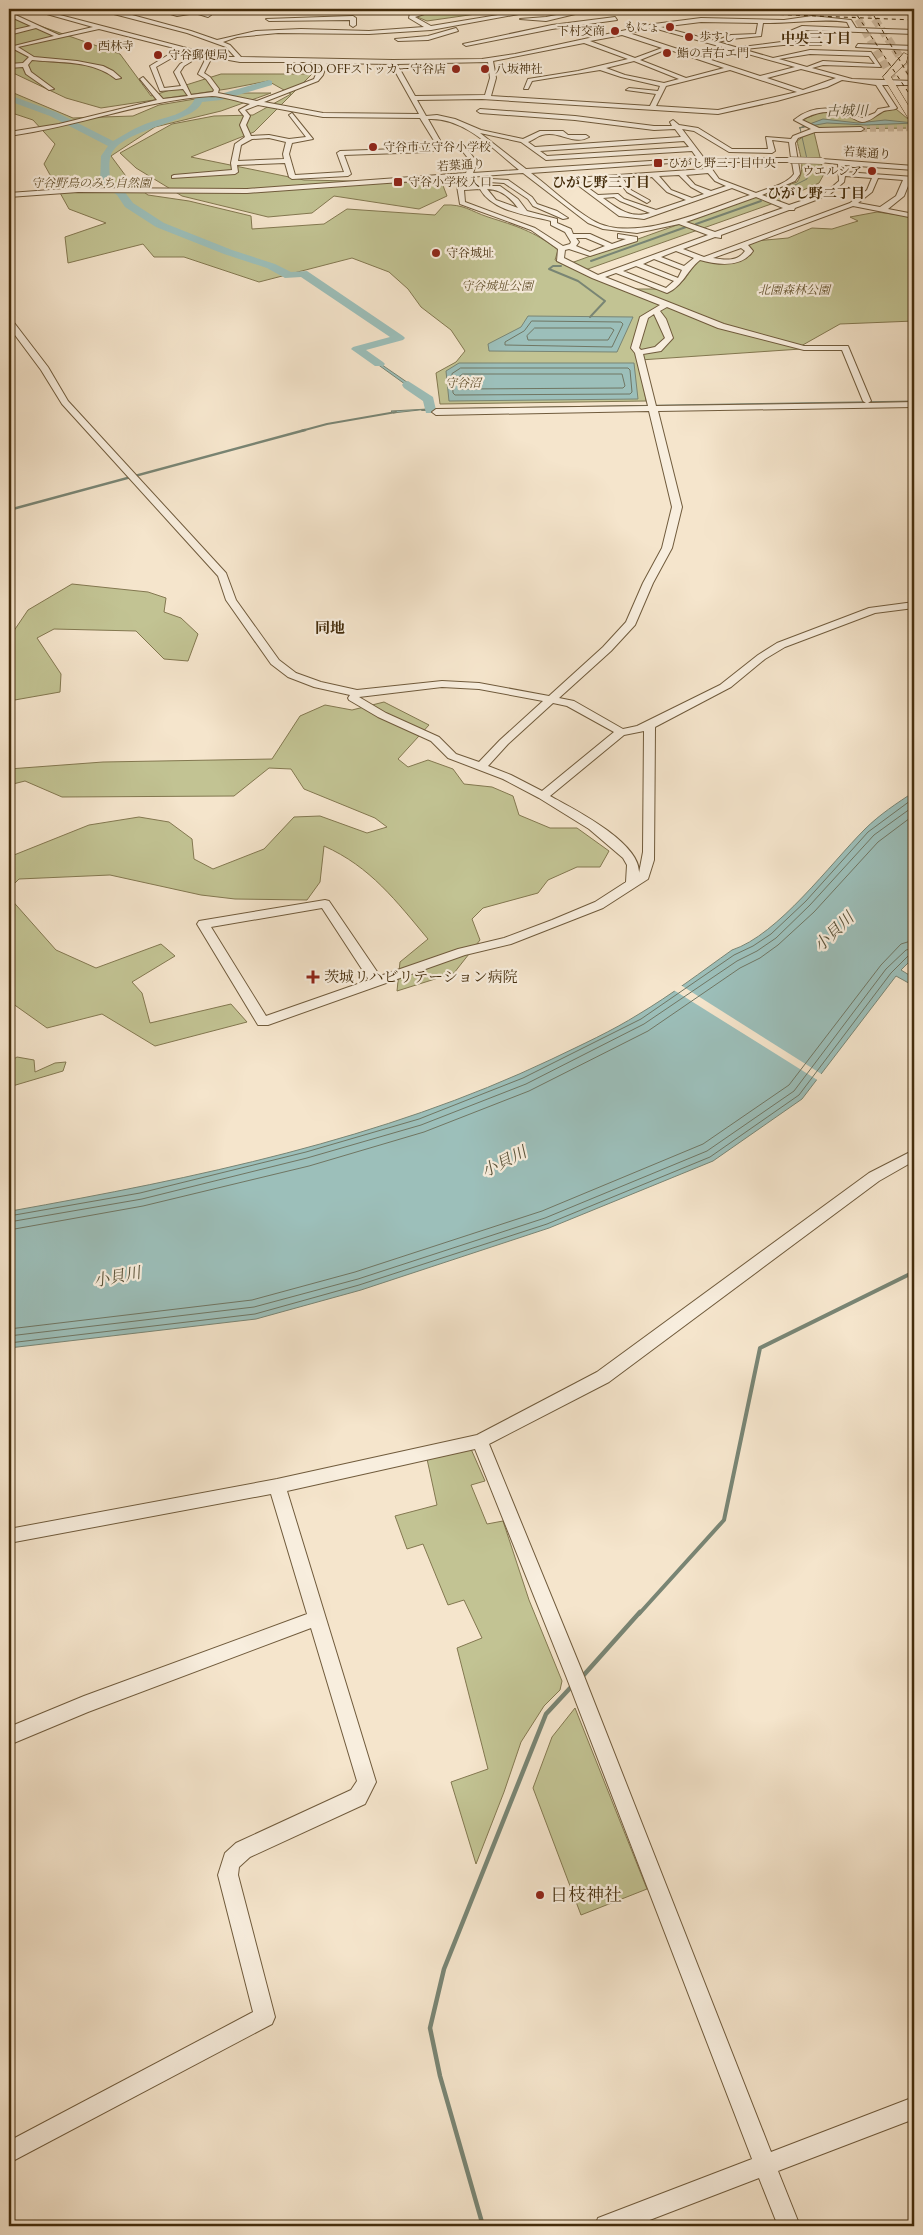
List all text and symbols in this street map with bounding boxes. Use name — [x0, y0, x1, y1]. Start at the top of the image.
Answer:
place label: もにょ — [624, 19, 660, 35]
marker: もにょ — [664, 21, 676, 33]
place label: 下村交商 — [557, 23, 605, 39]
marker: 下村交商 — [609, 25, 621, 37]
place label: 歩すし — [699, 29, 735, 45]
district label: 中央三丁目 — [781, 29, 851, 48]
marker: 歩すし — [683, 31, 695, 43]
place label: 西林寺 — [98, 38, 134, 54]
marker: 西林寺 — [82, 40, 94, 52]
place label: 鮨の吉右エ門 — [677, 45, 749, 61]
place label: 守谷郵便局 — [168, 47, 228, 63]
marker: 鮨の吉右エ門 — [661, 47, 673, 59]
marker: 守谷郵便局 — [152, 49, 164, 61]
place label: FOOD OFFストッカー守谷店 — [286, 61, 446, 77]
place label: 八坂神社 — [495, 61, 543, 77]
marker: FOOD OFFストッカー守谷店 — [450, 63, 462, 75]
marker: 八坂神社 — [479, 63, 491, 75]
water label: 古城川 — [826, 101, 870, 121]
place label: 守谷市立守谷小学校 — [383, 139, 491, 155]
marker: 守谷市立守谷小学校 — [367, 141, 379, 153]
street label: 若葉通り — [842, 143, 892, 163]
street label: 若葉通り — [436, 155, 486, 175]
place label: ひがし野三丁目中央 — [668, 155, 776, 171]
marker: ひがし野三丁目中央 — [652, 157, 664, 169]
place label: ウエルシア — [802, 163, 862, 179]
marker: ウエルシア — [866, 165, 878, 177]
district label: ひがし野三丁目 — [552, 173, 650, 192]
place label: 守谷小学校入口 — [408, 174, 492, 190]
park label: 守谷野鳥のみち自然園 — [31, 175, 153, 191]
marker: 守谷小学校入口 — [392, 176, 404, 188]
district label: ひがし野二丁目 — [767, 184, 865, 203]
place label: 守谷城址 — [446, 245, 494, 261]
marker: 守谷城址 — [430, 247, 442, 259]
park label: 守谷城址公園 — [461, 278, 535, 294]
park label: 北園森林公園 — [758, 282, 832, 298]
park label: 守谷沼 — [445, 375, 483, 391]
district label: 同地 — [315, 618, 345, 638]
water label: 小貝川 — [809, 906, 860, 957]
place label: 茨城リハビリテーション病院 — [324, 967, 518, 987]
marker: 茨城リハビリテーション病院 — [306, 970, 320, 984]
water label: 小貝川 — [478, 1140, 532, 1183]
water label: 小貝川 — [91, 1261, 145, 1292]
place label: 日枝神社 — [550, 1883, 622, 1908]
marker: 日枝神社 — [534, 1889, 546, 1901]

